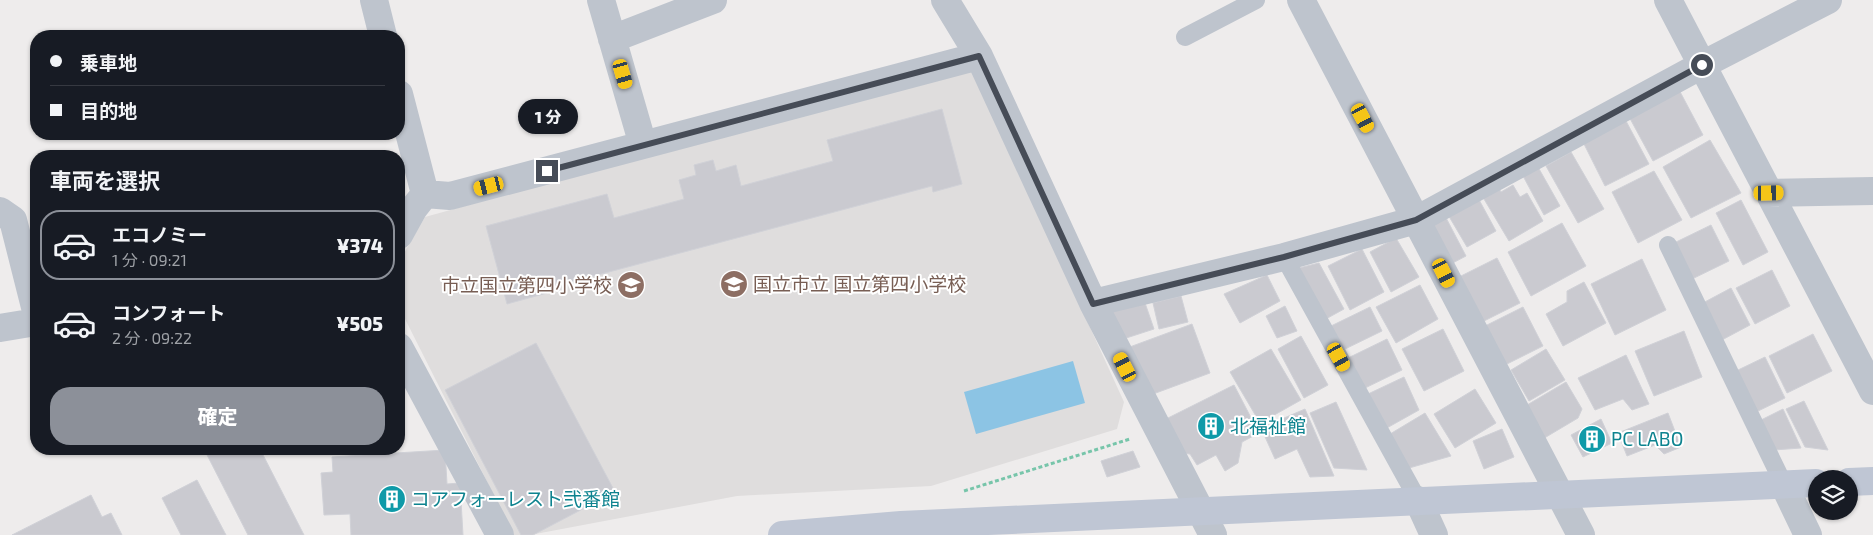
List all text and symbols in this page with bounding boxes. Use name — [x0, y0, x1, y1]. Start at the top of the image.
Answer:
text: 乗車地 — [80, 51, 137, 74]
route start — [1691, 54, 1713, 76]
car — [611, 58, 634, 90]
text: 目的地 — [80, 99, 137, 122]
callout: 1 分 — [517, 99, 577, 134]
car — [1349, 101, 1376, 135]
text: 1 分 — [535, 107, 561, 126]
route end — [536, 160, 558, 182]
text: 車両を選択 — [50, 167, 160, 193]
car — [472, 175, 505, 197]
car — [1753, 185, 1784, 201]
icon: car — [52, 223, 97, 268]
text: エコノミー — [112, 223, 207, 246]
text: ¥374 — [337, 234, 383, 257]
text: 1 分 · 09:21 — [112, 250, 187, 269]
car — [1430, 256, 1457, 290]
school or university icon: 国立市立 国立第四小学校 — [719, 269, 749, 299]
school or university icon: 市立国立第四小学校 — [616, 270, 646, 300]
place label: 国立市立 国立第四小学校 — [753, 272, 966, 295]
place label: 市立国立第四小学校 — [441, 273, 612, 296]
icon: car — [52, 301, 97, 346]
text: コンフォート — [112, 301, 225, 324]
text: ¥505 — [336, 312, 383, 335]
text: 2 分 · 09:22 — [112, 328, 192, 347]
car — [1325, 340, 1352, 374]
car — [1111, 350, 1138, 384]
button: 確定 — [50, 387, 385, 445]
building icon: 北福祉館 — [1196, 411, 1226, 441]
place label: 北福祉館 — [1230, 414, 1306, 437]
building icon: PC LABO — [1577, 424, 1607, 454]
place label: PC LABO — [1611, 427, 1683, 450]
map controls — [1808, 470, 1858, 520]
button: layers — [1808, 470, 1858, 520]
building icon: コアフォーレスト弐番館 — [377, 484, 407, 514]
place label: コアフォーレスト弐番館 — [411, 487, 620, 510]

